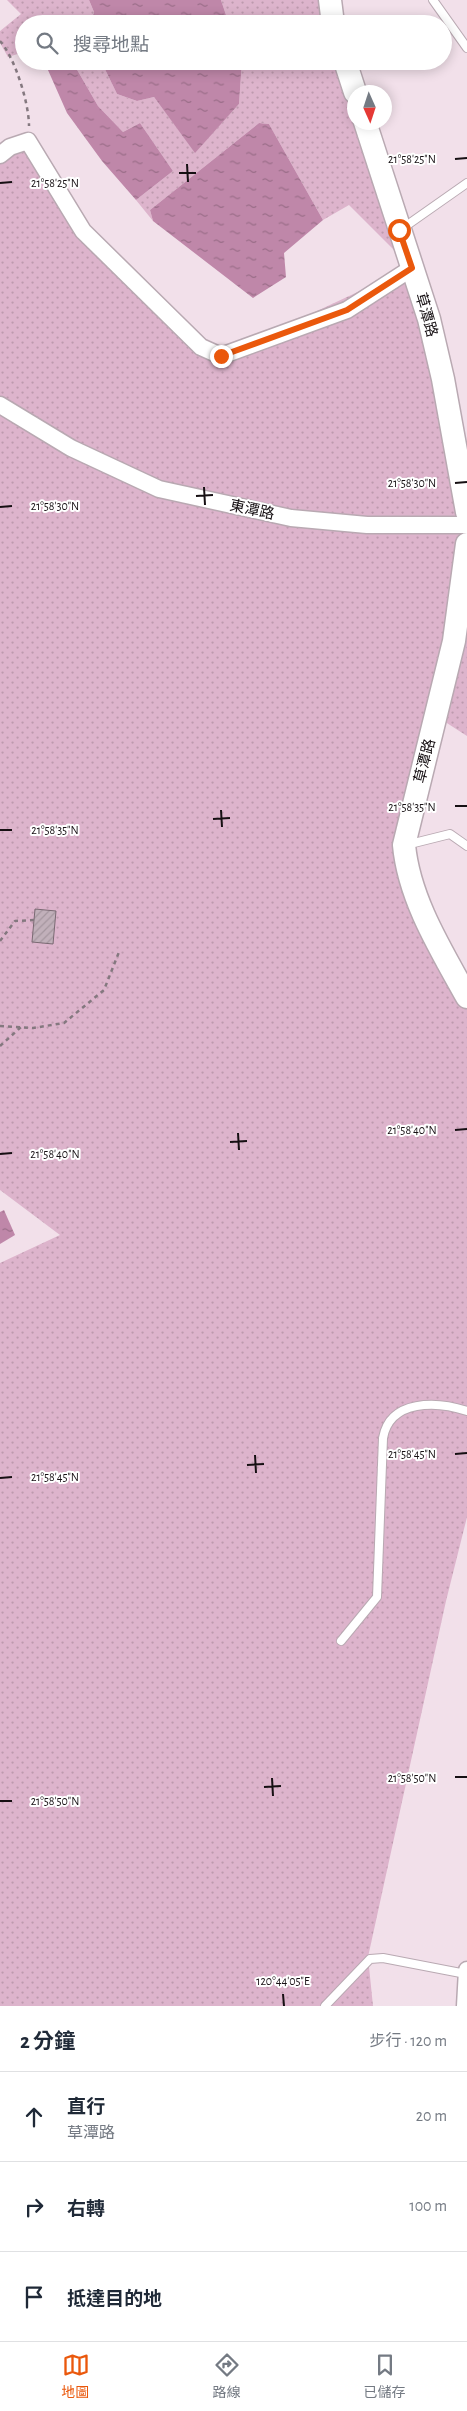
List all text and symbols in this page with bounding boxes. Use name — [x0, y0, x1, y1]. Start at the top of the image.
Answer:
search box — [15, 15, 452, 70]
icon: search — [33, 29, 61, 57]
text: 搜尋地點 — [73, 36, 149, 55]
north arrow — [347, 85, 392, 130]
text: 21°58'25"N — [388, 153, 436, 165]
text: 21°58'25"N — [31, 177, 79, 189]
route start — [388, 219, 411, 242]
street label: 草潭路 — [413, 291, 440, 339]
route end — [210, 345, 233, 368]
text: 21°58'30"N — [388, 477, 436, 489]
street label: 東潭路 — [228, 497, 276, 522]
text: 21°58'30"N — [31, 500, 79, 512]
street label: 草潭路 — [411, 737, 438, 785]
text: 21°58'35"N — [388, 801, 436, 813]
text: 21°58'35"N — [31, 824, 79, 836]
text: 21°58'40"N — [387, 1124, 437, 1136]
text: 21°58'40"N — [30, 1148, 80, 1160]
text: 21°58'45"N — [388, 1448, 436, 1460]
text: 21°58'45"N — [31, 1471, 79, 1483]
text: 21°58'50"N — [388, 1772, 436, 1784]
text: 21°58'50"N — [31, 1795, 79, 1807]
text: 120°44'05"E — [256, 1975, 310, 1987]
text: 2 分鐘 — [20, 2031, 75, 2052]
text: 步行 · 120 m — [369, 2033, 447, 2049]
text: 直行 — [67, 2098, 105, 2117]
icon: ahead — [20, 2103, 48, 2131]
text: 20 m — [416, 2108, 447, 2124]
text: 草潭路 — [67, 2125, 115, 2141]
icon: right — [20, 2193, 48, 2221]
text: 100 m — [409, 2198, 447, 2214]
text: 右轉 — [67, 2200, 105, 2219]
icon: arrive — [20, 2283, 48, 2311]
text: 抵達目的地 — [67, 2290, 162, 2309]
tab: 地圖 — [62, 2351, 90, 2402]
tab: 路線 — [213, 2351, 241, 2402]
tab: 已儲存 — [364, 2351, 406, 2402]

